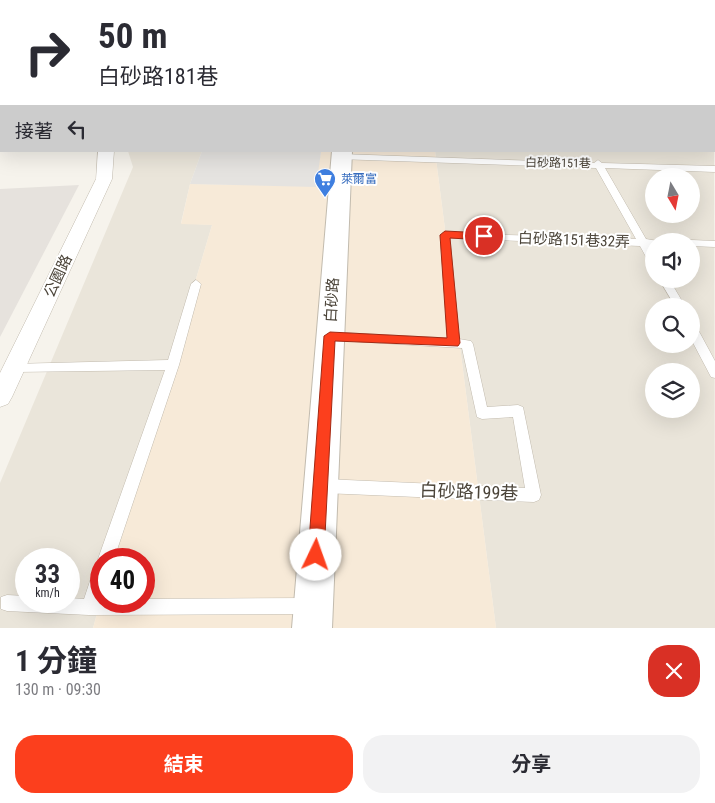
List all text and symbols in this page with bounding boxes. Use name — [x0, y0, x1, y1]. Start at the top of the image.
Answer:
text: 50 m — [98, 16, 167, 57]
icon: right — [15, 20, 80, 85]
text: 白砂路181巷 — [98, 64, 219, 89]
icon: left — [63, 115, 91, 143]
text: 接著 — [15, 120, 53, 143]
street label: 白砂路151巷 — [525, 155, 591, 171]
supermarket icon: 萊爾富 — [313, 167, 337, 198]
north arrow — [645, 168, 700, 222]
map controls — [645, 168, 700, 418]
place label: 萊爾富 — [341, 172, 377, 186]
pin — [463, 215, 505, 257]
icon: arrive — [470, 222, 498, 250]
street label: 白砂路151巷32弄 — [518, 229, 630, 251]
button: sound — [645, 233, 700, 288]
street label: 公園路 — [40, 252, 76, 300]
street label: 白砂路 — [322, 277, 342, 323]
button: search — [645, 298, 700, 353]
button: layers — [645, 363, 700, 418]
street label: 白砂路199巷 — [419, 479, 519, 504]
position arrow — [289, 528, 341, 580]
speed limit sign: 40 — [90, 548, 155, 613]
text: 33 — [35, 560, 60, 589]
text: km/h — [35, 586, 60, 600]
text: 1 分鐘 — [15, 643, 97, 678]
button: close — [648, 645, 700, 697]
text: 130 m · 09:30 — [15, 680, 101, 699]
button: 結束 — [15, 735, 353, 793]
button: 分享 — [363, 735, 700, 793]

